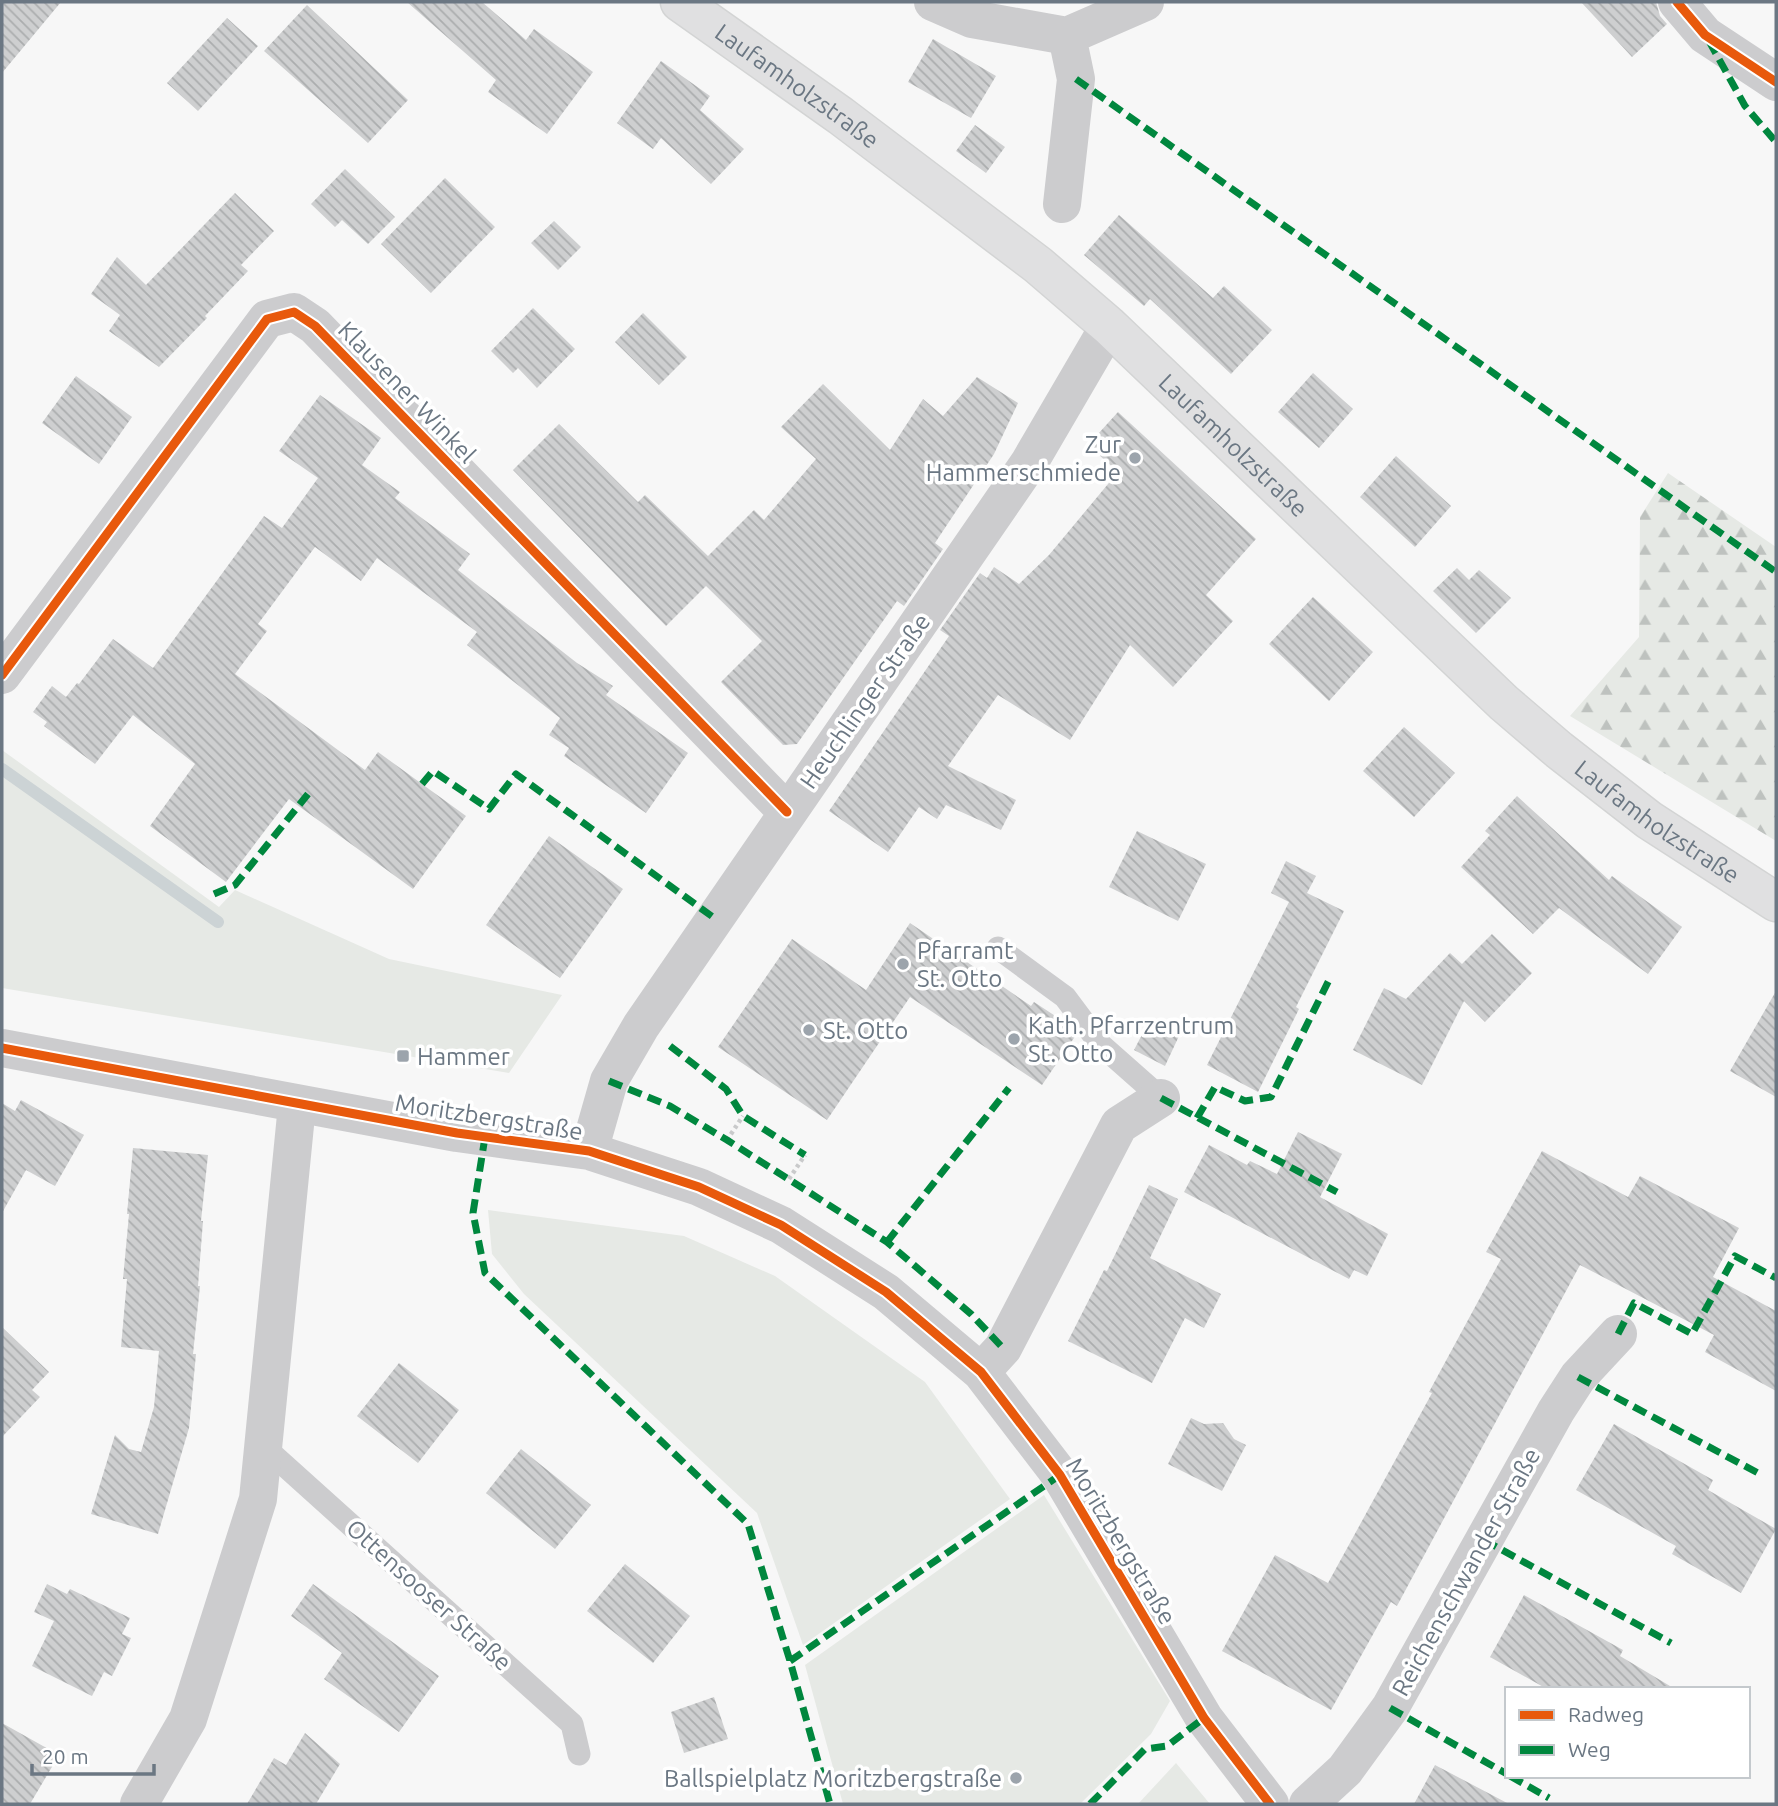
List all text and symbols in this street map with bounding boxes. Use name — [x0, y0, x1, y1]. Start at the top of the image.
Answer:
street label: Laufamholzstraße — [710, 18, 884, 153]
street label: Klausener Winkel — [333, 316, 481, 468]
street label: Laufamholzstraße — [1154, 368, 1313, 522]
place label: Zur Hammerschmiede — [926, 431, 1121, 486]
marker: Zur Hammerschmiede — [1127, 450, 1143, 466]
street label: Heuchlinger Straße — [795, 608, 935, 794]
street label: Laufamholzstraße — [1570, 754, 1745, 888]
place label: Pfarramt St. Otto — [917, 937, 1014, 992]
marker: Pfarramt St. Otto — [895, 956, 911, 972]
place label: Kath. Pfarrzentrum St. Otto — [1028, 1012, 1234, 1067]
place label: St. Otto — [823, 1017, 908, 1044]
marker: St. Otto — [801, 1022, 817, 1038]
marker: Kath. Pfarrzentrum St. Otto — [1006, 1031, 1022, 1047]
place label: Hammer — [417, 1043, 510, 1070]
marker: Hammer — [395, 1048, 411, 1064]
street label: Moritzbergstraße — [393, 1089, 585, 1145]
street label: Reichenschwander Straße — [1387, 1444, 1545, 1700]
street label: Moritzbergstraße — [1061, 1453, 1181, 1629]
street label: Ottensooser Straße — [341, 1514, 517, 1676]
legend — [1505, 1687, 1750, 1778]
text: Radweg — [1568, 1702, 1644, 1726]
scale bar — [32, 1732, 154, 1776]
text: Weg — [1568, 1737, 1611, 1761]
text: 20 m — [42, 1744, 89, 1768]
place label: Ballspielplatz Moritzbergstraße — [664, 1765, 1002, 1792]
marker: Ballspielplatz Moritzbergstraße — [1008, 1770, 1024, 1786]

